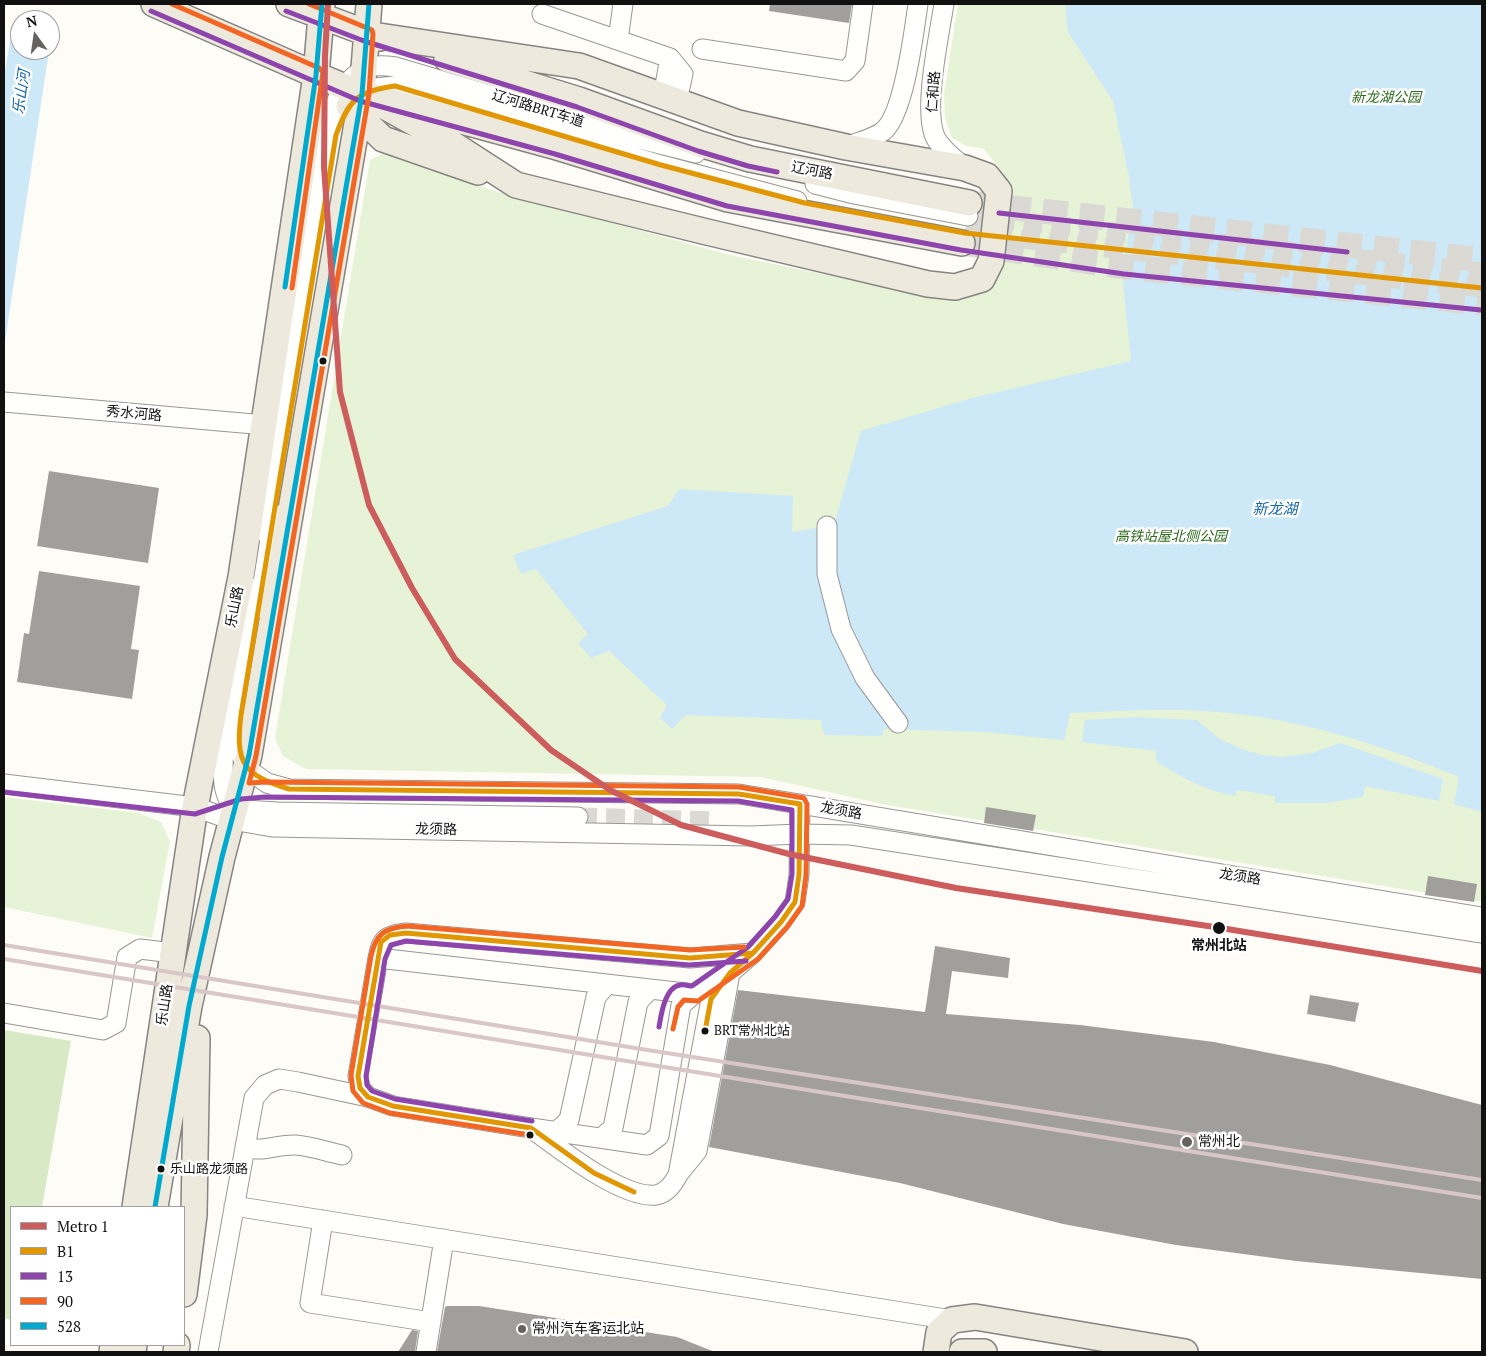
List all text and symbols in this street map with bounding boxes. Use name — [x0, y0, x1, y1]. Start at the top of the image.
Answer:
north arrow — [10, 10, 60, 60]
text: N — [24, 10, 39, 31]
water label: 乐山河 — [10, 68, 34, 116]
street label: 仁和路 — [924, 70, 944, 114]
street label: 辽河路BRT车道 — [490, 87, 586, 131]
park label: 新龙湖公园 — [1351, 90, 1421, 106]
street label: 辽河路 — [790, 159, 834, 183]
unlabelled marker — [318, 356, 328, 366]
street label: 秀水河路 — [105, 403, 163, 425]
water label: 新龙湖 — [1253, 501, 1297, 519]
park label: 高铁站屋北侧公园 — [1115, 529, 1227, 545]
street label: 乐山路 — [223, 585, 247, 629]
street label: 龙须路 — [819, 799, 863, 823]
street label: 龙须路 — [415, 821, 457, 839]
street label: 龙须路 — [1218, 865, 1262, 889]
marker: 常州北站 — [1211, 920, 1227, 936]
place label: 常州北站 — [1191, 938, 1247, 954]
street label: 乐山路 — [154, 983, 176, 1027]
place label: BRT常州北站 — [714, 1023, 790, 1039]
marker: BRT常州北站 — [700, 1026, 710, 1036]
unlabelled marker — [525, 1130, 535, 1140]
place label: 常州北 — [1198, 1134, 1240, 1150]
marker: 常州北 — [1180, 1135, 1194, 1149]
place label: 乐山路龙须路 — [170, 1161, 248, 1177]
marker: 乐山路龙须路 — [156, 1164, 166, 1174]
legend — [10, 1206, 185, 1346]
text: Metro 1 — [57, 1216, 109, 1236]
text: B1 — [57, 1241, 74, 1261]
text: 13 — [57, 1266, 73, 1286]
text: 90 — [57, 1291, 73, 1311]
text: 528 — [57, 1316, 81, 1336]
place label: 常州汽车客运北站 — [532, 1321, 644, 1337]
marker: 常州汽车客运北站 — [516, 1323, 528, 1335]

